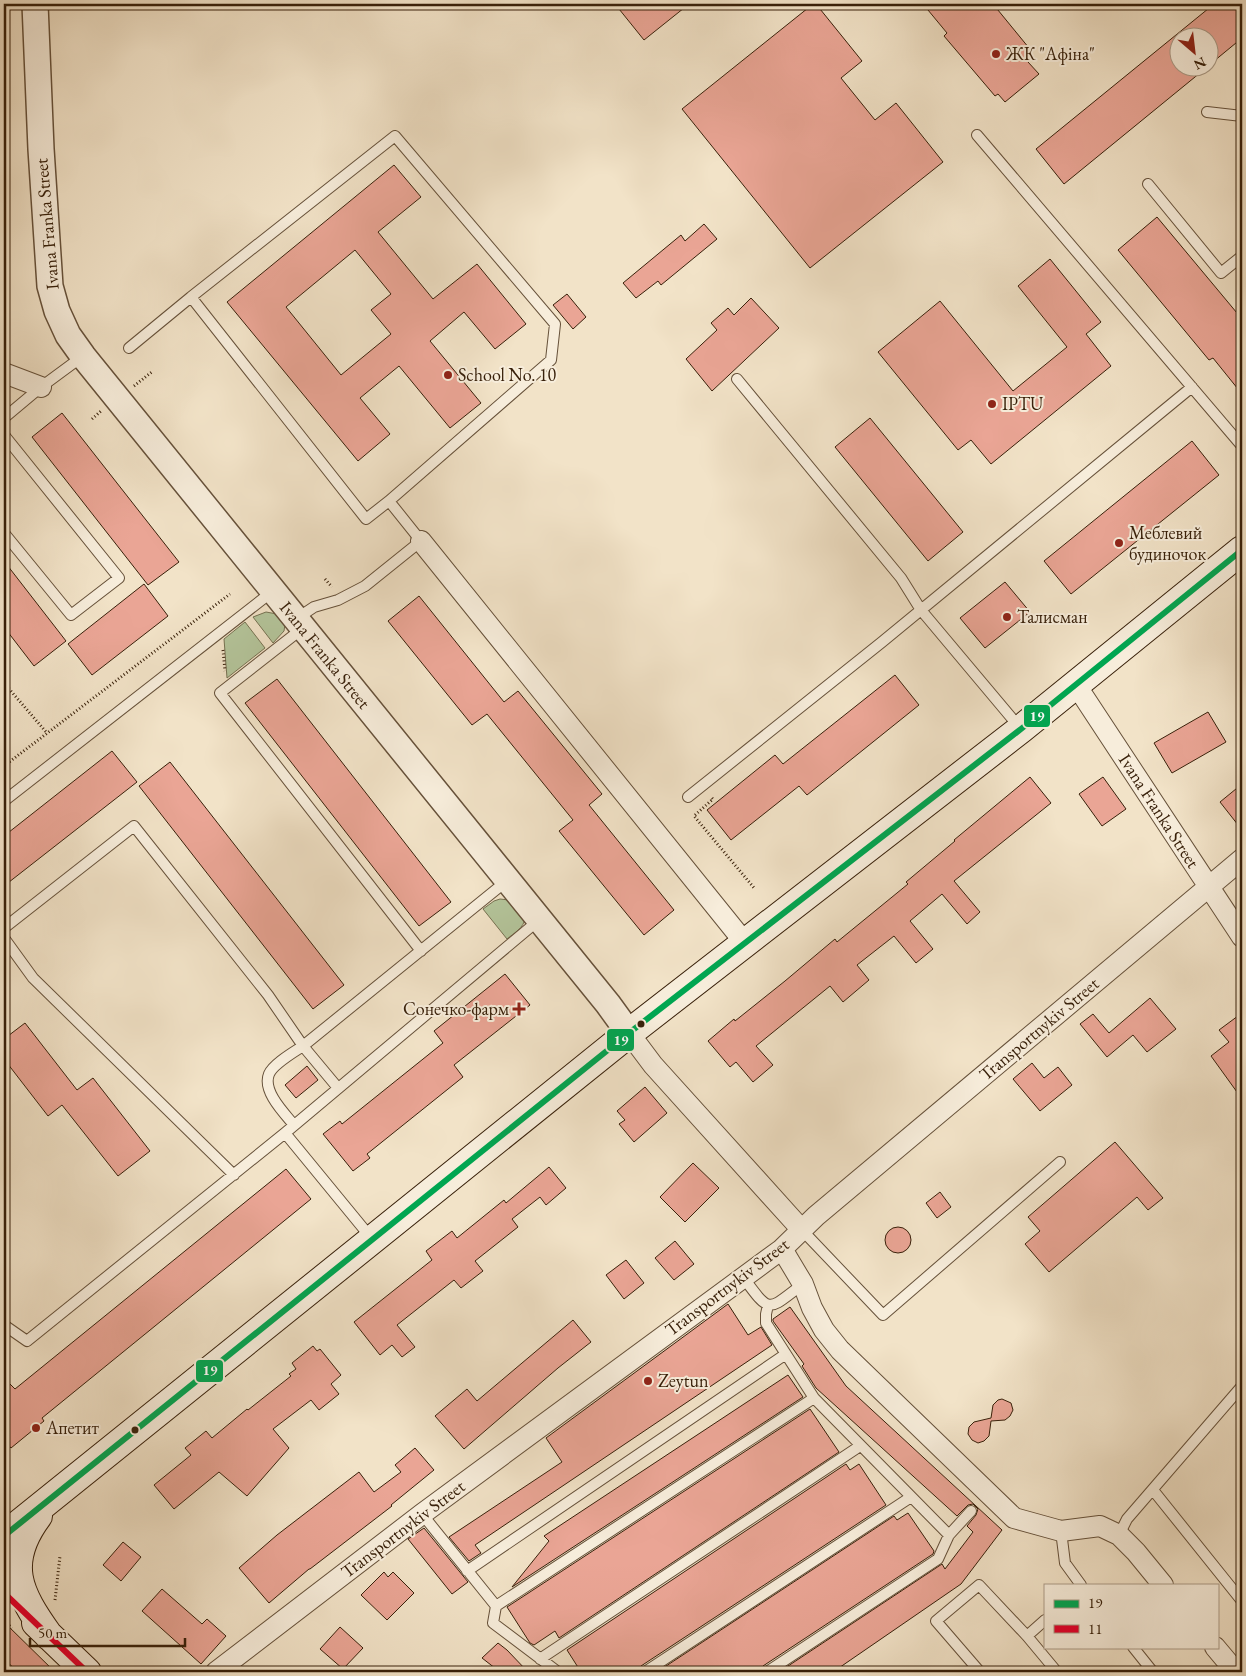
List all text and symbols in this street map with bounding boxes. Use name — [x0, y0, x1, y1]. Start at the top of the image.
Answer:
north arrow — [1168, 28, 1218, 78]
place label: ЖК "Афіна" — [1005, 42, 1095, 65]
marker: ЖК "Афіна" — [990, 48, 1002, 60]
text: N — [1190, 53, 1209, 74]
street label: Ivana Franka Street — [29, 157, 64, 291]
place label: School No. 10 — [458, 363, 557, 386]
marker: School No. 10 — [442, 369, 454, 381]
place label: IPTU — [1002, 392, 1044, 415]
marker: IPTU — [986, 398, 998, 410]
place label: Меблевий будиночок — [1129, 521, 1206, 565]
marker: Меблевий будиночок — [1113, 537, 1125, 549]
street label: Ivana Franka Street — [275, 596, 376, 713]
place label: Талисман — [1017, 605, 1088, 628]
marker: Талисман — [1001, 611, 1013, 623]
line badge: 19 — [1023, 704, 1051, 728]
text: 19 — [1030, 707, 1045, 725]
street label: Ivana Franka Street — [1114, 749, 1205, 873]
street label: Transportnykiv Street — [974, 972, 1103, 1085]
place label: Сонечко-фарм — [403, 997, 510, 1020]
marker: Сонечко-фарм — [513, 1003, 525, 1015]
unlabelled marker — [636, 1019, 646, 1029]
line badge: 19 — [606, 1028, 635, 1052]
text: 19 — [614, 1031, 629, 1049]
street label: Transportnykiv Street — [660, 1232, 793, 1341]
line badge: 19 — [195, 1359, 224, 1383]
text: 19 — [203, 1361, 218, 1379]
place label: Zeytun — [658, 1369, 709, 1392]
marker: Zeytun — [642, 1375, 654, 1387]
place label: Апетит — [45, 1416, 99, 1439]
marker: Апетит — [30, 1422, 42, 1434]
unlabelled marker — [130, 1425, 140, 1435]
street label: Transportnykiv Street — [336, 1474, 469, 1583]
legend — [1044, 1584, 1218, 1648]
text: 19 — [1088, 1593, 1102, 1612]
scale bar — [30, 1616, 185, 1648]
text: 11 — [1088, 1619, 1102, 1638]
text: 50 m — [38, 1623, 67, 1642]

